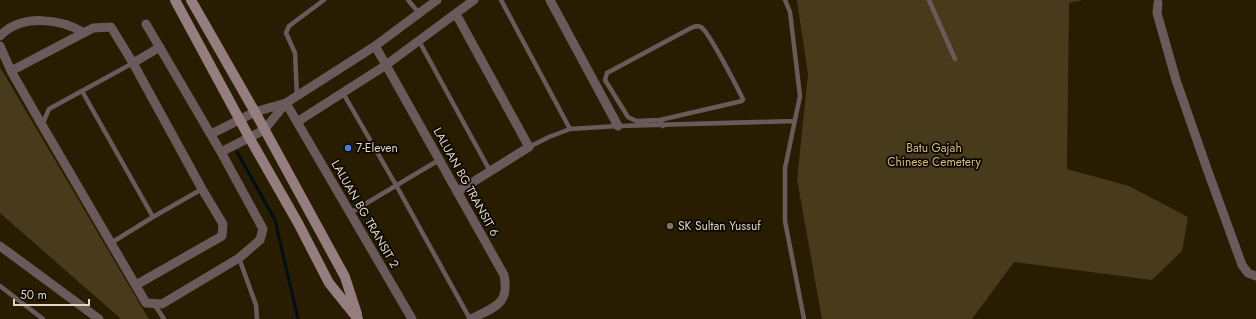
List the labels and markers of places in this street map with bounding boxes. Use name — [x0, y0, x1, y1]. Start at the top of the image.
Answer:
place label: 7-Eleven — [356, 139, 398, 157]
marker: 7-Eleven — [343, 143, 353, 153]
place label: SK Sultan Yussuf — [678, 217, 761, 235]
marker: SK Sultan Yussuf — [665, 221, 675, 231]

